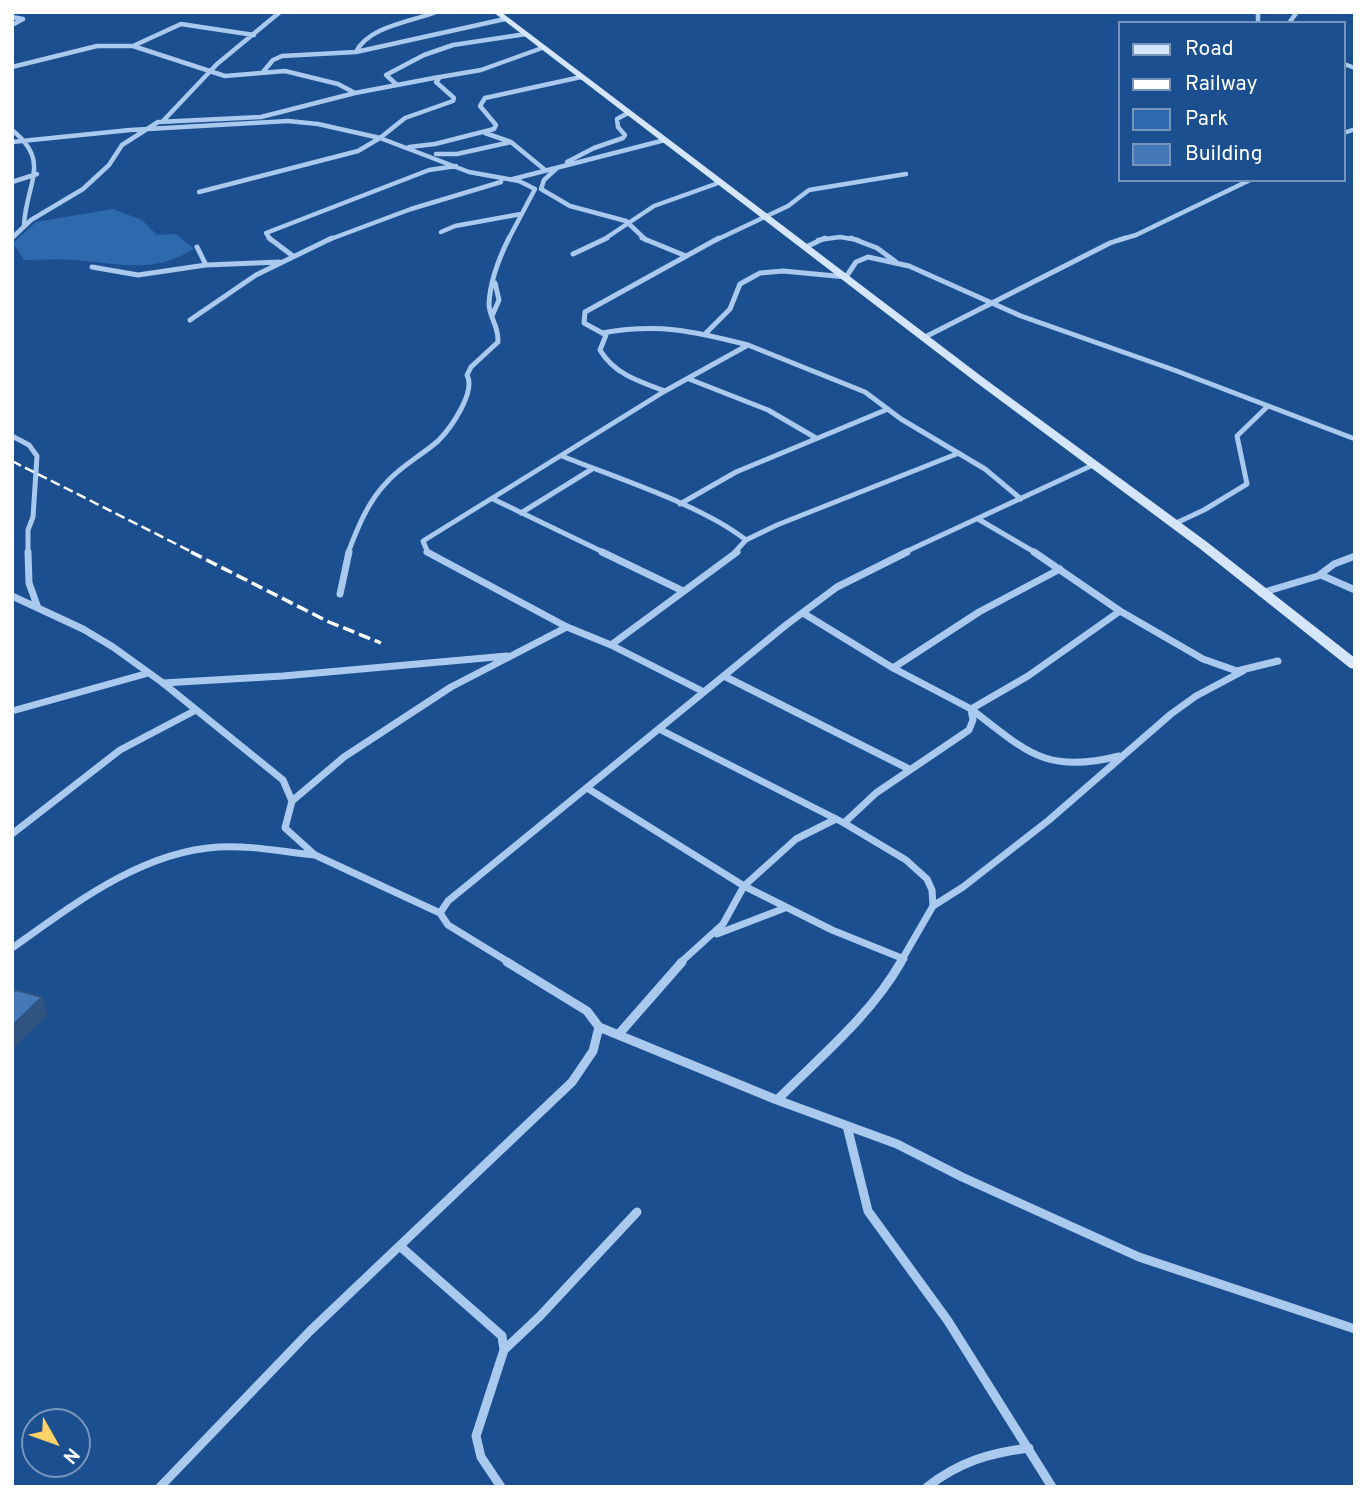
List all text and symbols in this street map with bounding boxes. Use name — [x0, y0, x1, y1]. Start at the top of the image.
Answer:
legend — [1118, 21, 1346, 182]
text: Road — [1185, 36, 1234, 63]
text: Railway — [1185, 71, 1258, 98]
text: Park — [1185, 106, 1228, 133]
text: Building — [1185, 141, 1263, 168]
north arrow — [21, 1408, 91, 1478]
text: N — [57, 1442, 84, 1468]

